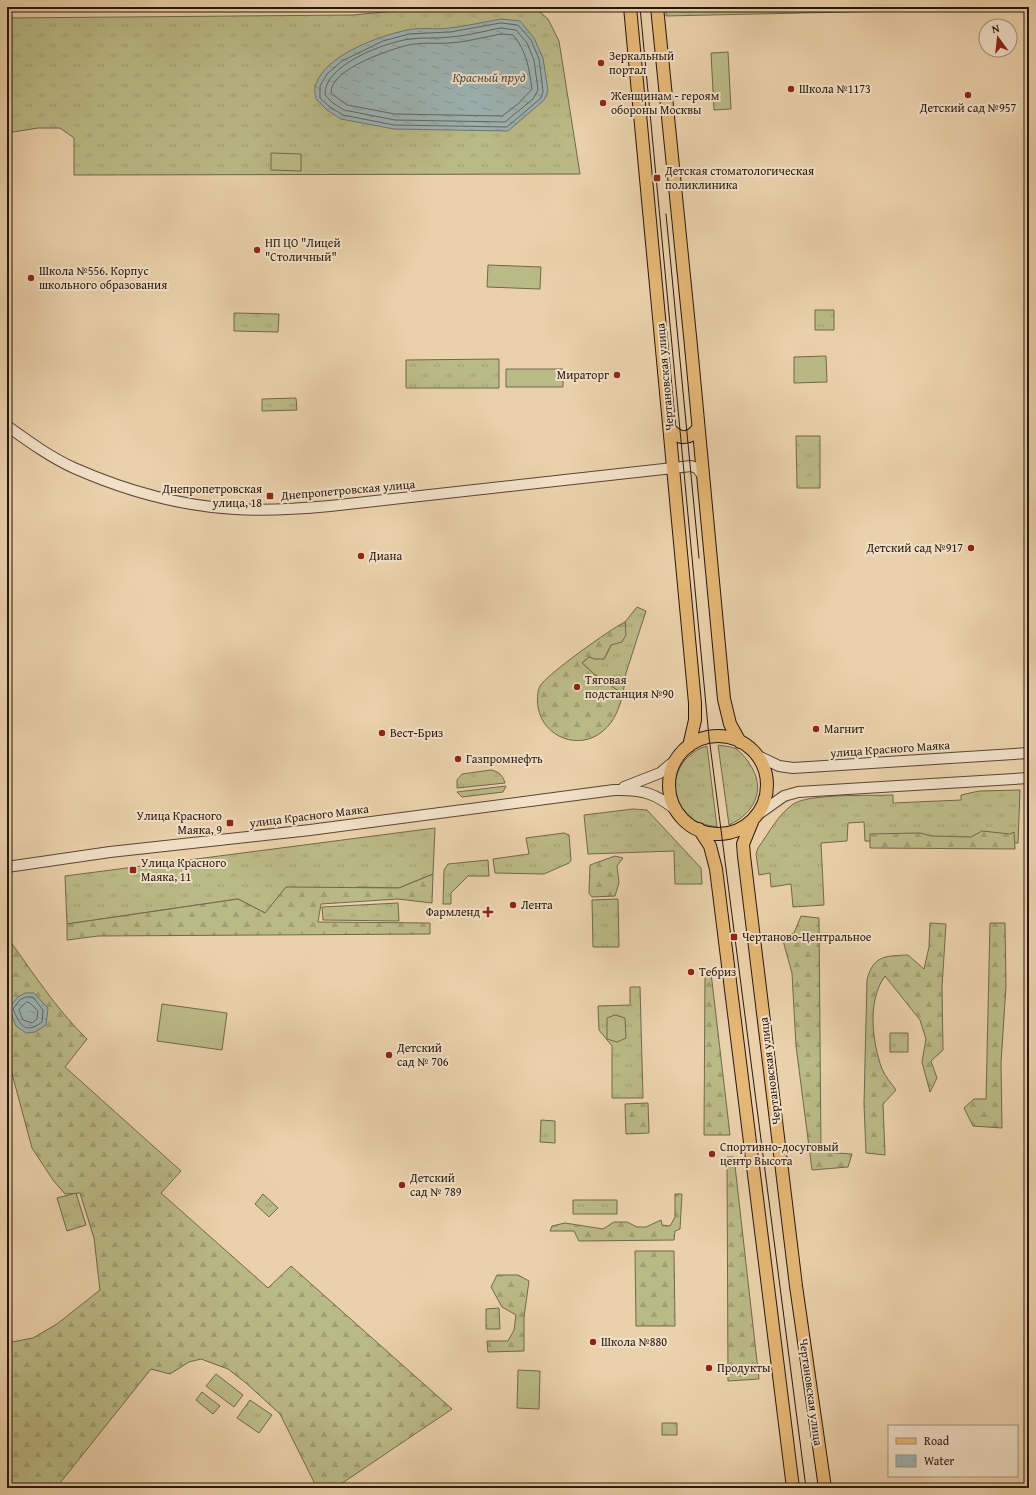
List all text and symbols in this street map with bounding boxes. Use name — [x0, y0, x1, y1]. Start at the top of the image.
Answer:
north arrow — [978, 18, 1018, 58]
text: N — [990, 19, 1002, 37]
place label: Зеркальный портал — [609, 47, 674, 78]
marker: Зеркальный портал — [596, 58, 606, 68]
water label: Красный пруд — [452, 68, 526, 87]
place label: Школа №1173 — [799, 80, 871, 97]
marker: Школа №1173 — [786, 84, 796, 94]
place label: Женщинам - героям обороны Москвы — [610, 87, 720, 118]
marker: Детский сад №957 — [963, 90, 973, 100]
marker: Женщинам - героям обороны Москвы — [598, 98, 608, 108]
place label: Детский сад №957 — [919, 99, 1016, 116]
place label: Детская стоматологическая поликлиника — [664, 162, 814, 193]
marker: Детская стоматологическая поликлиника — [652, 173, 662, 183]
place label: НП ЦО "Лицей "Столичный" — [265, 234, 341, 265]
marker: НП ЦО "Лицей "Столичный" — [252, 245, 262, 255]
place label: Школа №556. Корпус школьного образования — [39, 262, 167, 293]
marker: Школа №556. Корпус школьного образования — [26, 273, 36, 283]
street label: Чертановская улица — [651, 322, 678, 432]
place label: Мираторг — [557, 366, 609, 383]
marker: Мираторг — [612, 370, 622, 380]
street label: Днепропетровская улица — [279, 475, 416, 504]
place label: Днепропетровская улица, 18 — [161, 480, 262, 511]
marker: Днепропетровская улица, 18 — [265, 491, 275, 501]
place label: Детский сад №917 — [866, 539, 963, 556]
marker: Детский сад №917 — [966, 543, 976, 553]
place label: Диана — [368, 547, 402, 564]
marker: Диана — [356, 551, 366, 561]
place label: Тяговая подстанция №90 — [585, 671, 674, 702]
marker: Тяговая подстанция №90 — [572, 682, 582, 692]
place label: Магнит — [824, 720, 864, 737]
place label: Вест-Бриз — [390, 724, 443, 741]
marker: Магнит — [811, 724, 821, 734]
marker: Вест-Бриз — [377, 728, 387, 738]
street label: улица Красного Маяка — [828, 736, 951, 761]
place label: Газпромнефть — [466, 750, 543, 767]
marker: Газпромнефть — [453, 754, 463, 764]
street label: улица Красного Маяка — [247, 800, 370, 831]
place label: Улица Красного Маяка, 9 — [137, 807, 222, 838]
marker: Улица Красного Маяка, 9 — [225, 818, 235, 828]
place label: Улица Красного Маяка, 11 — [141, 854, 226, 885]
marker: Улица Красного Маяка, 11 — [128, 865, 138, 875]
place label: Лента — [521, 896, 553, 913]
marker: Лента — [508, 900, 518, 910]
place label: Фармленд — [426, 903, 480, 920]
marker: Фармленд — [483, 907, 493, 917]
place label: Чертаново-Центральное — [742, 928, 872, 945]
marker: Чертаново-Центральное — [729, 932, 739, 942]
place label: Тебриз — [699, 963, 736, 980]
marker: Тебриз — [686, 967, 696, 977]
street label: Чертановская улица — [754, 1016, 785, 1126]
place label: Детский сад № 706 — [396, 1039, 449, 1070]
marker: Детский сад № 706 — [384, 1050, 394, 1060]
place label: Спортивно-досуговый центр Высота — [720, 1138, 839, 1169]
marker: Спортивно-досуговый центр Высота — [707, 1149, 717, 1159]
place label: Детский сад № 789 — [409, 1169, 462, 1200]
marker: Детский сад № 789 — [397, 1180, 407, 1190]
place label: Школа №880 — [601, 1333, 667, 1350]
marker: Школа №880 — [588, 1337, 598, 1347]
street label: Чертановская улица — [796, 1337, 827, 1447]
place label: Продукты — [717, 1359, 771, 1376]
marker: Продукты — [704, 1363, 714, 1373]
legend — [888, 1425, 1018, 1477]
text: Road — [924, 1432, 950, 1449]
text: Water — [924, 1452, 954, 1469]

